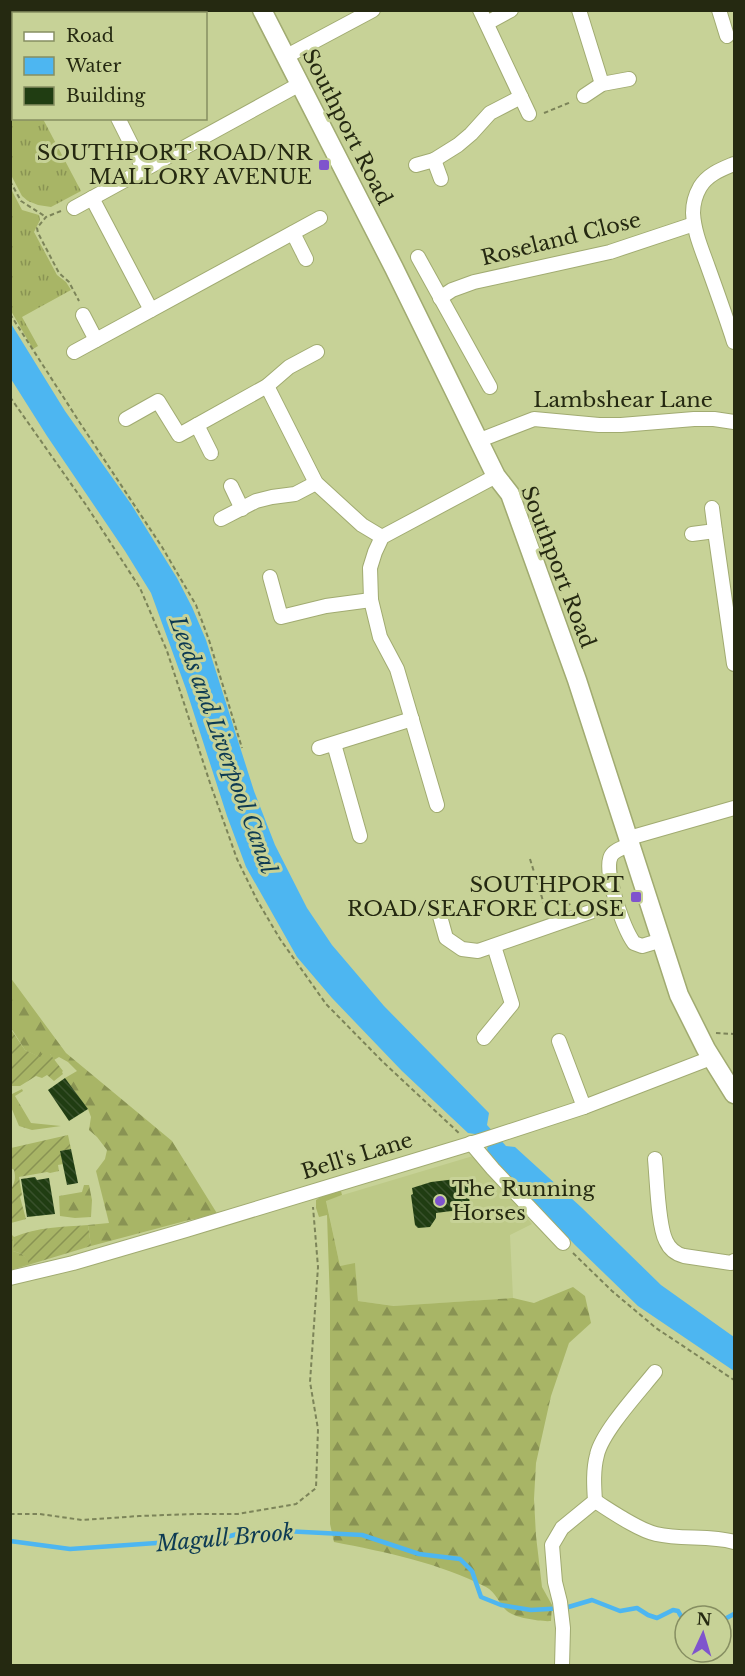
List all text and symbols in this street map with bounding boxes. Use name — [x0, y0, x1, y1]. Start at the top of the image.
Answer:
legend — [12, 12, 207, 120]
text: Road — [66, 25, 114, 47]
street label: Southport Road — [296, 45, 398, 209]
text: Water — [65, 55, 122, 77]
text: Building — [66, 85, 145, 107]
place label: SOUTHPORT ROAD/NR MALLORY AVENUE — [37, 140, 313, 190]
marker: SOUTHPORT ROAD/NR MALLORY AVENUE — [317, 158, 331, 172]
street label: Roseland Close — [478, 207, 644, 271]
street label: Lambshear Lane — [533, 387, 713, 413]
street label: Southport Road — [515, 482, 601, 652]
water label: Leeds and Liverpool Canal — [163, 611, 282, 878]
place label: SOUTHPORT ROAD/SEAFORE CLOSE — [347, 872, 624, 922]
marker: SOUTHPORT ROAD/SEAFORE CLOSE — [629, 890, 643, 904]
street label: Bell's Lane — [298, 1127, 416, 1185]
place label: The Running Horses — [452, 1176, 596, 1226]
marker: The Running Horses — [433, 1194, 447, 1208]
water label: Magull Brook — [154, 1519, 295, 1558]
north arrow — [673, 1604, 733, 1664]
text: N — [696, 1609, 712, 1630]

